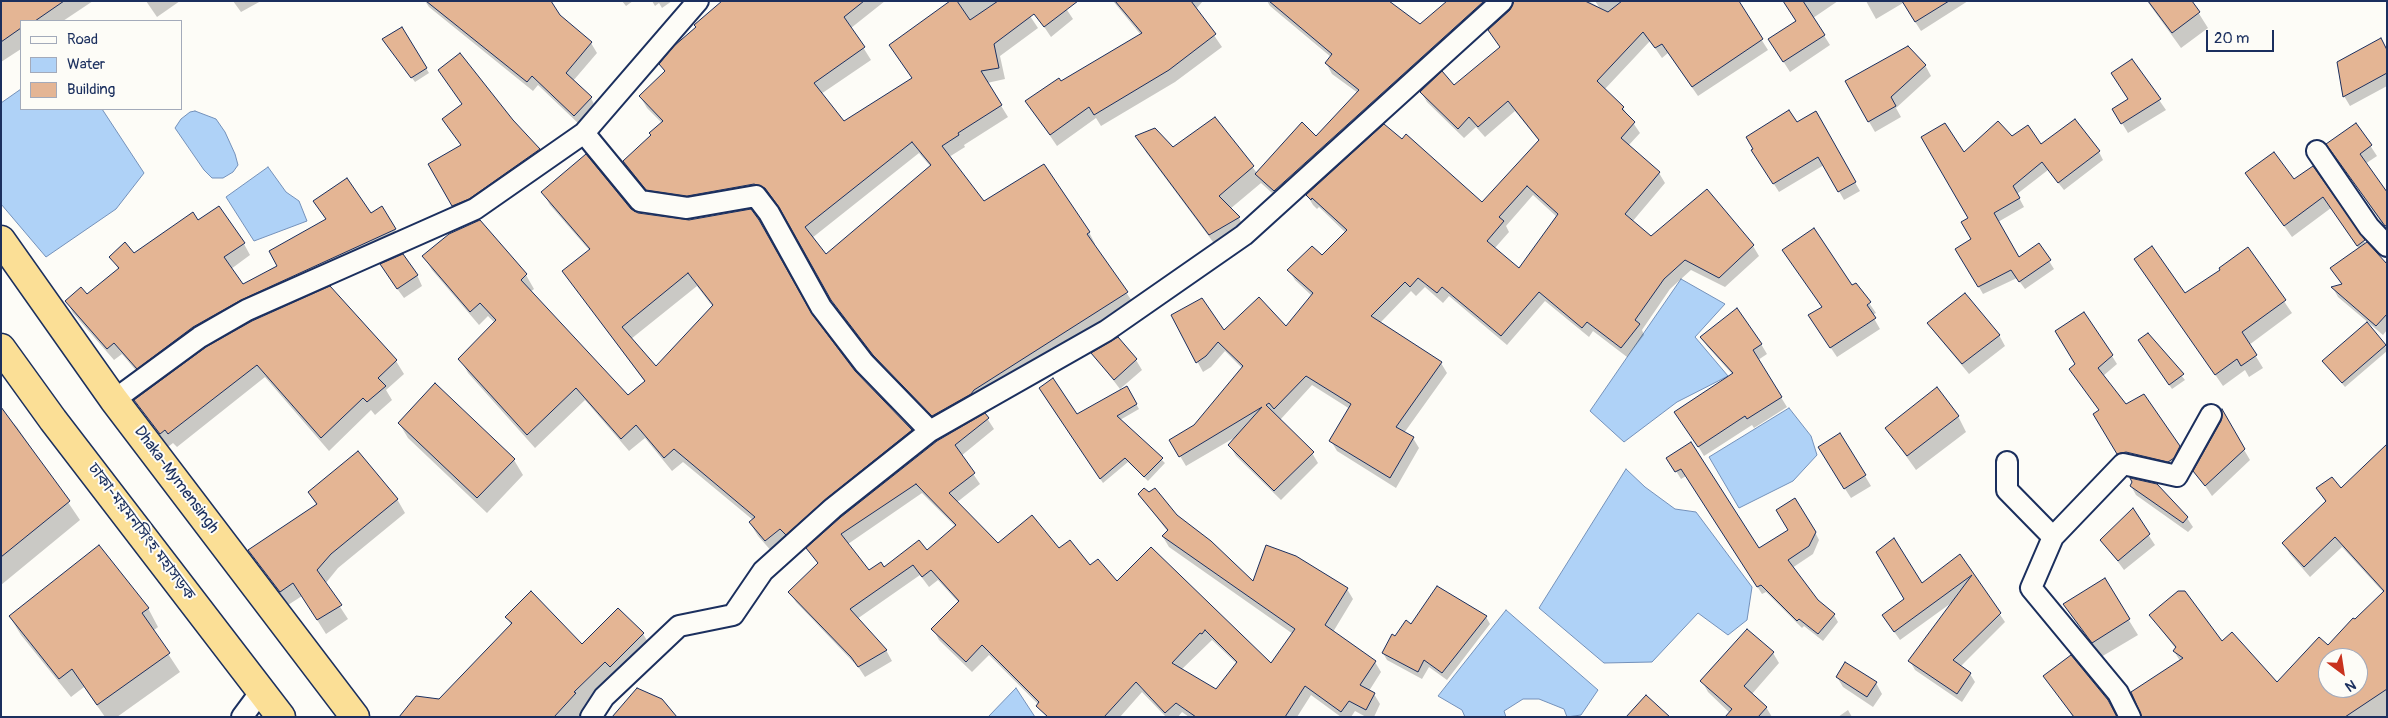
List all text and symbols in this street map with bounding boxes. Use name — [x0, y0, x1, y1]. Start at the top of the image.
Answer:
legend — [20, 20, 182, 110]
scale bar — [2208, 20, 2276, 52]
text: 20 m — [2214, 29, 2249, 48]
text: Road — [67, 30, 98, 49]
text: Water — [67, 55, 105, 74]
text: Building — [67, 80, 115, 99]
street label: Dhaka-Mymensingh — [129, 423, 223, 537]
street label: ঢাকা-ময়মনসিংহ মহাসড়ক — [83, 460, 199, 604]
north arrow — [2318, 648, 2368, 698]
text: N — [2342, 676, 2359, 695]

